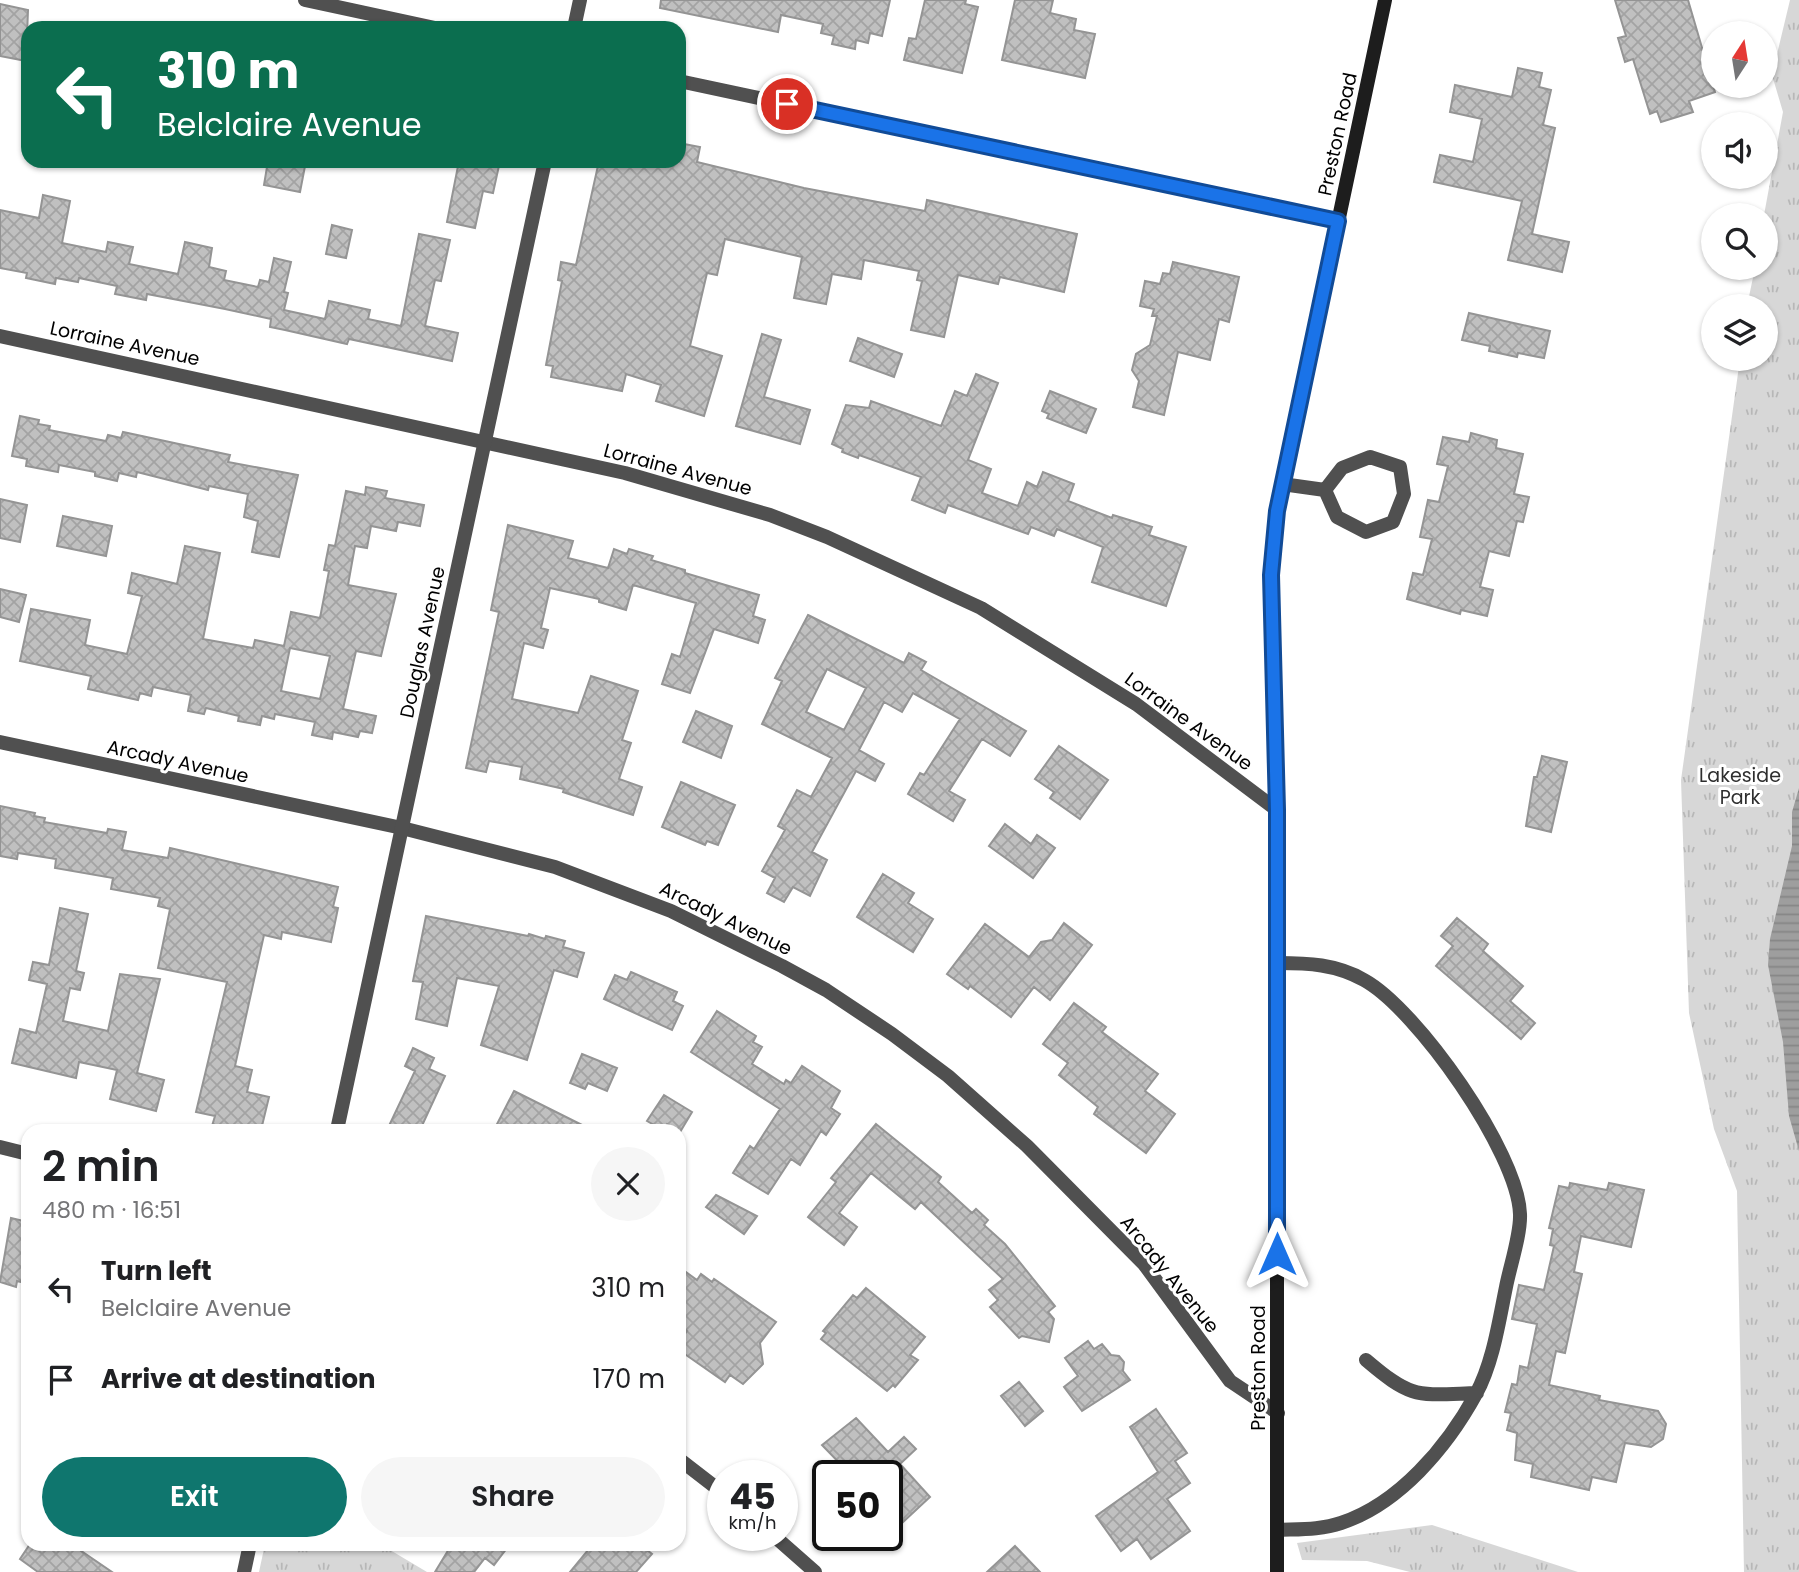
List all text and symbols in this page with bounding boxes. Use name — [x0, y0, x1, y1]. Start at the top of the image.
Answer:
north arrow — [1701, 21, 1778, 98]
map controls — [1701, 21, 1778, 371]
text: 310 m — [157, 37, 299, 105]
icon: left — [42, 49, 133, 140]
street label: Preston Road — [1311, 70, 1364, 198]
pin — [757, 74, 817, 134]
icon: arrive — [768, 85, 806, 123]
text: Belclaire Avenue — [157, 102, 422, 147]
button: sound — [1701, 112, 1778, 189]
button: search — [1701, 203, 1778, 280]
button: layers — [1701, 294, 1778, 371]
street label: Lorraine Avenue — [48, 314, 202, 373]
street label: Lorraine Avenue — [601, 437, 755, 502]
street label: Douglas Avenue — [393, 564, 452, 720]
street label: Lorraine Avenue — [1119, 666, 1258, 777]
street label: Arcady Avenue — [105, 733, 251, 790]
park label: Lakeside Park — [1699, 762, 1781, 811]
street label: Arcady Avenue — [655, 875, 797, 962]
text: 2 min — [42, 1137, 160, 1196]
button: close — [591, 1147, 665, 1221]
text: 480 m · 16:51 — [42, 1194, 181, 1226]
street label: Arcady Avenue — [1114, 1210, 1225, 1339]
position arrow — [1240, 1217, 1314, 1291]
text: Turn left — [101, 1253, 212, 1289]
icon: left — [42, 1270, 80, 1308]
text: 310 m — [591, 1270, 665, 1306]
text: Belclaire Avenue — [101, 1292, 291, 1324]
street label: Preston Road — [1245, 1305, 1272, 1431]
icon: arrive — [42, 1361, 80, 1399]
text: Arrive at destination — [101, 1361, 376, 1397]
text: 170 m — [592, 1361, 665, 1397]
button: Exit — [42, 1457, 347, 1537]
button: Share — [361, 1457, 665, 1537]
speed limit sign: 50 — [812, 1460, 903, 1551]
text: 45 — [729, 1472, 776, 1521]
text: km/h — [729, 1510, 776, 1535]

